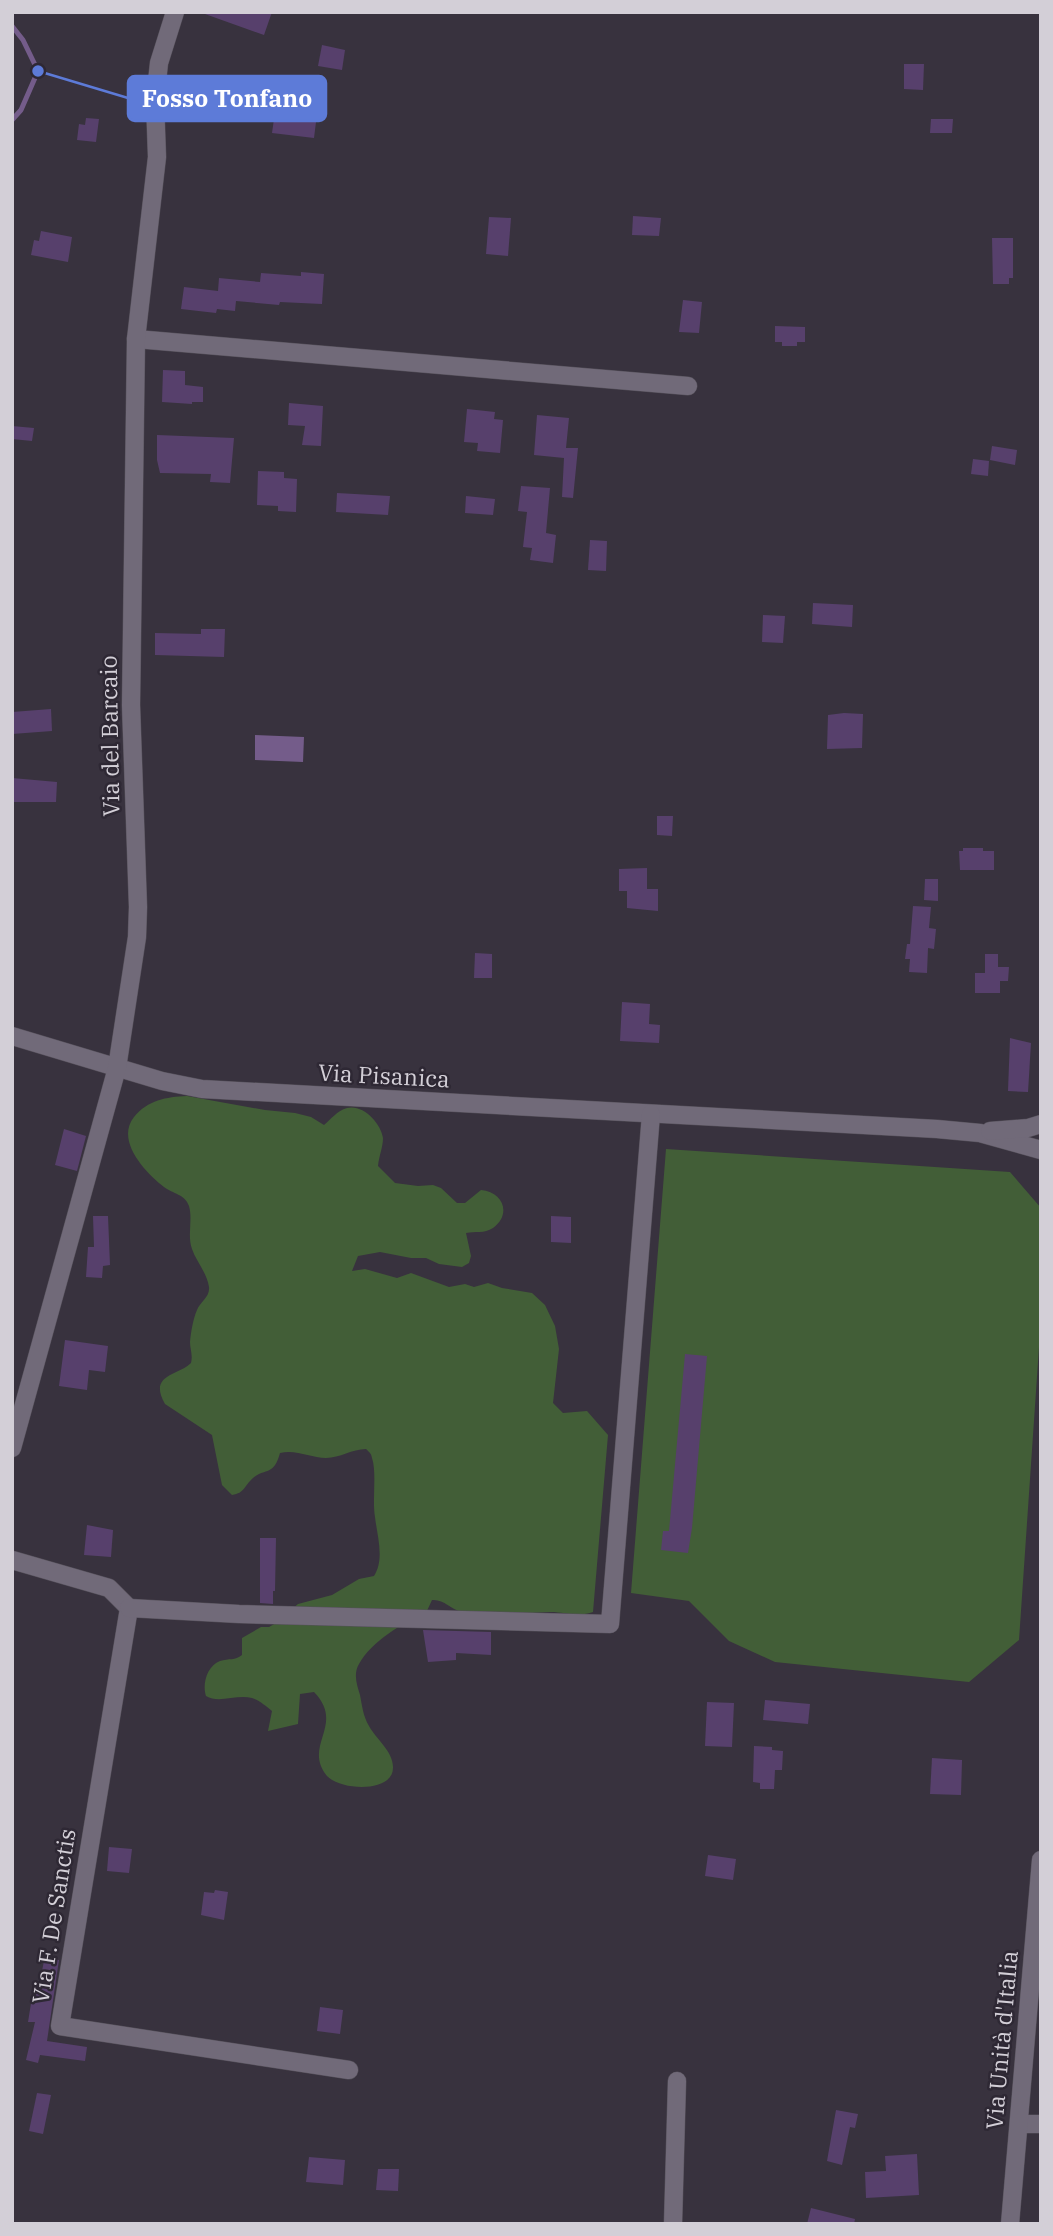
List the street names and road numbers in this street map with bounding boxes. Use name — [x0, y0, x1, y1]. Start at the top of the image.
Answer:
street label: Via del Barcaio — [93, 655, 125, 817]
street label: Via Pisanica — [317, 1057, 451, 1093]
street label: Via F. De Sanctis — [24, 1826, 82, 2006]
street label: Via Unità d'Italia — [978, 1949, 1024, 2131]

